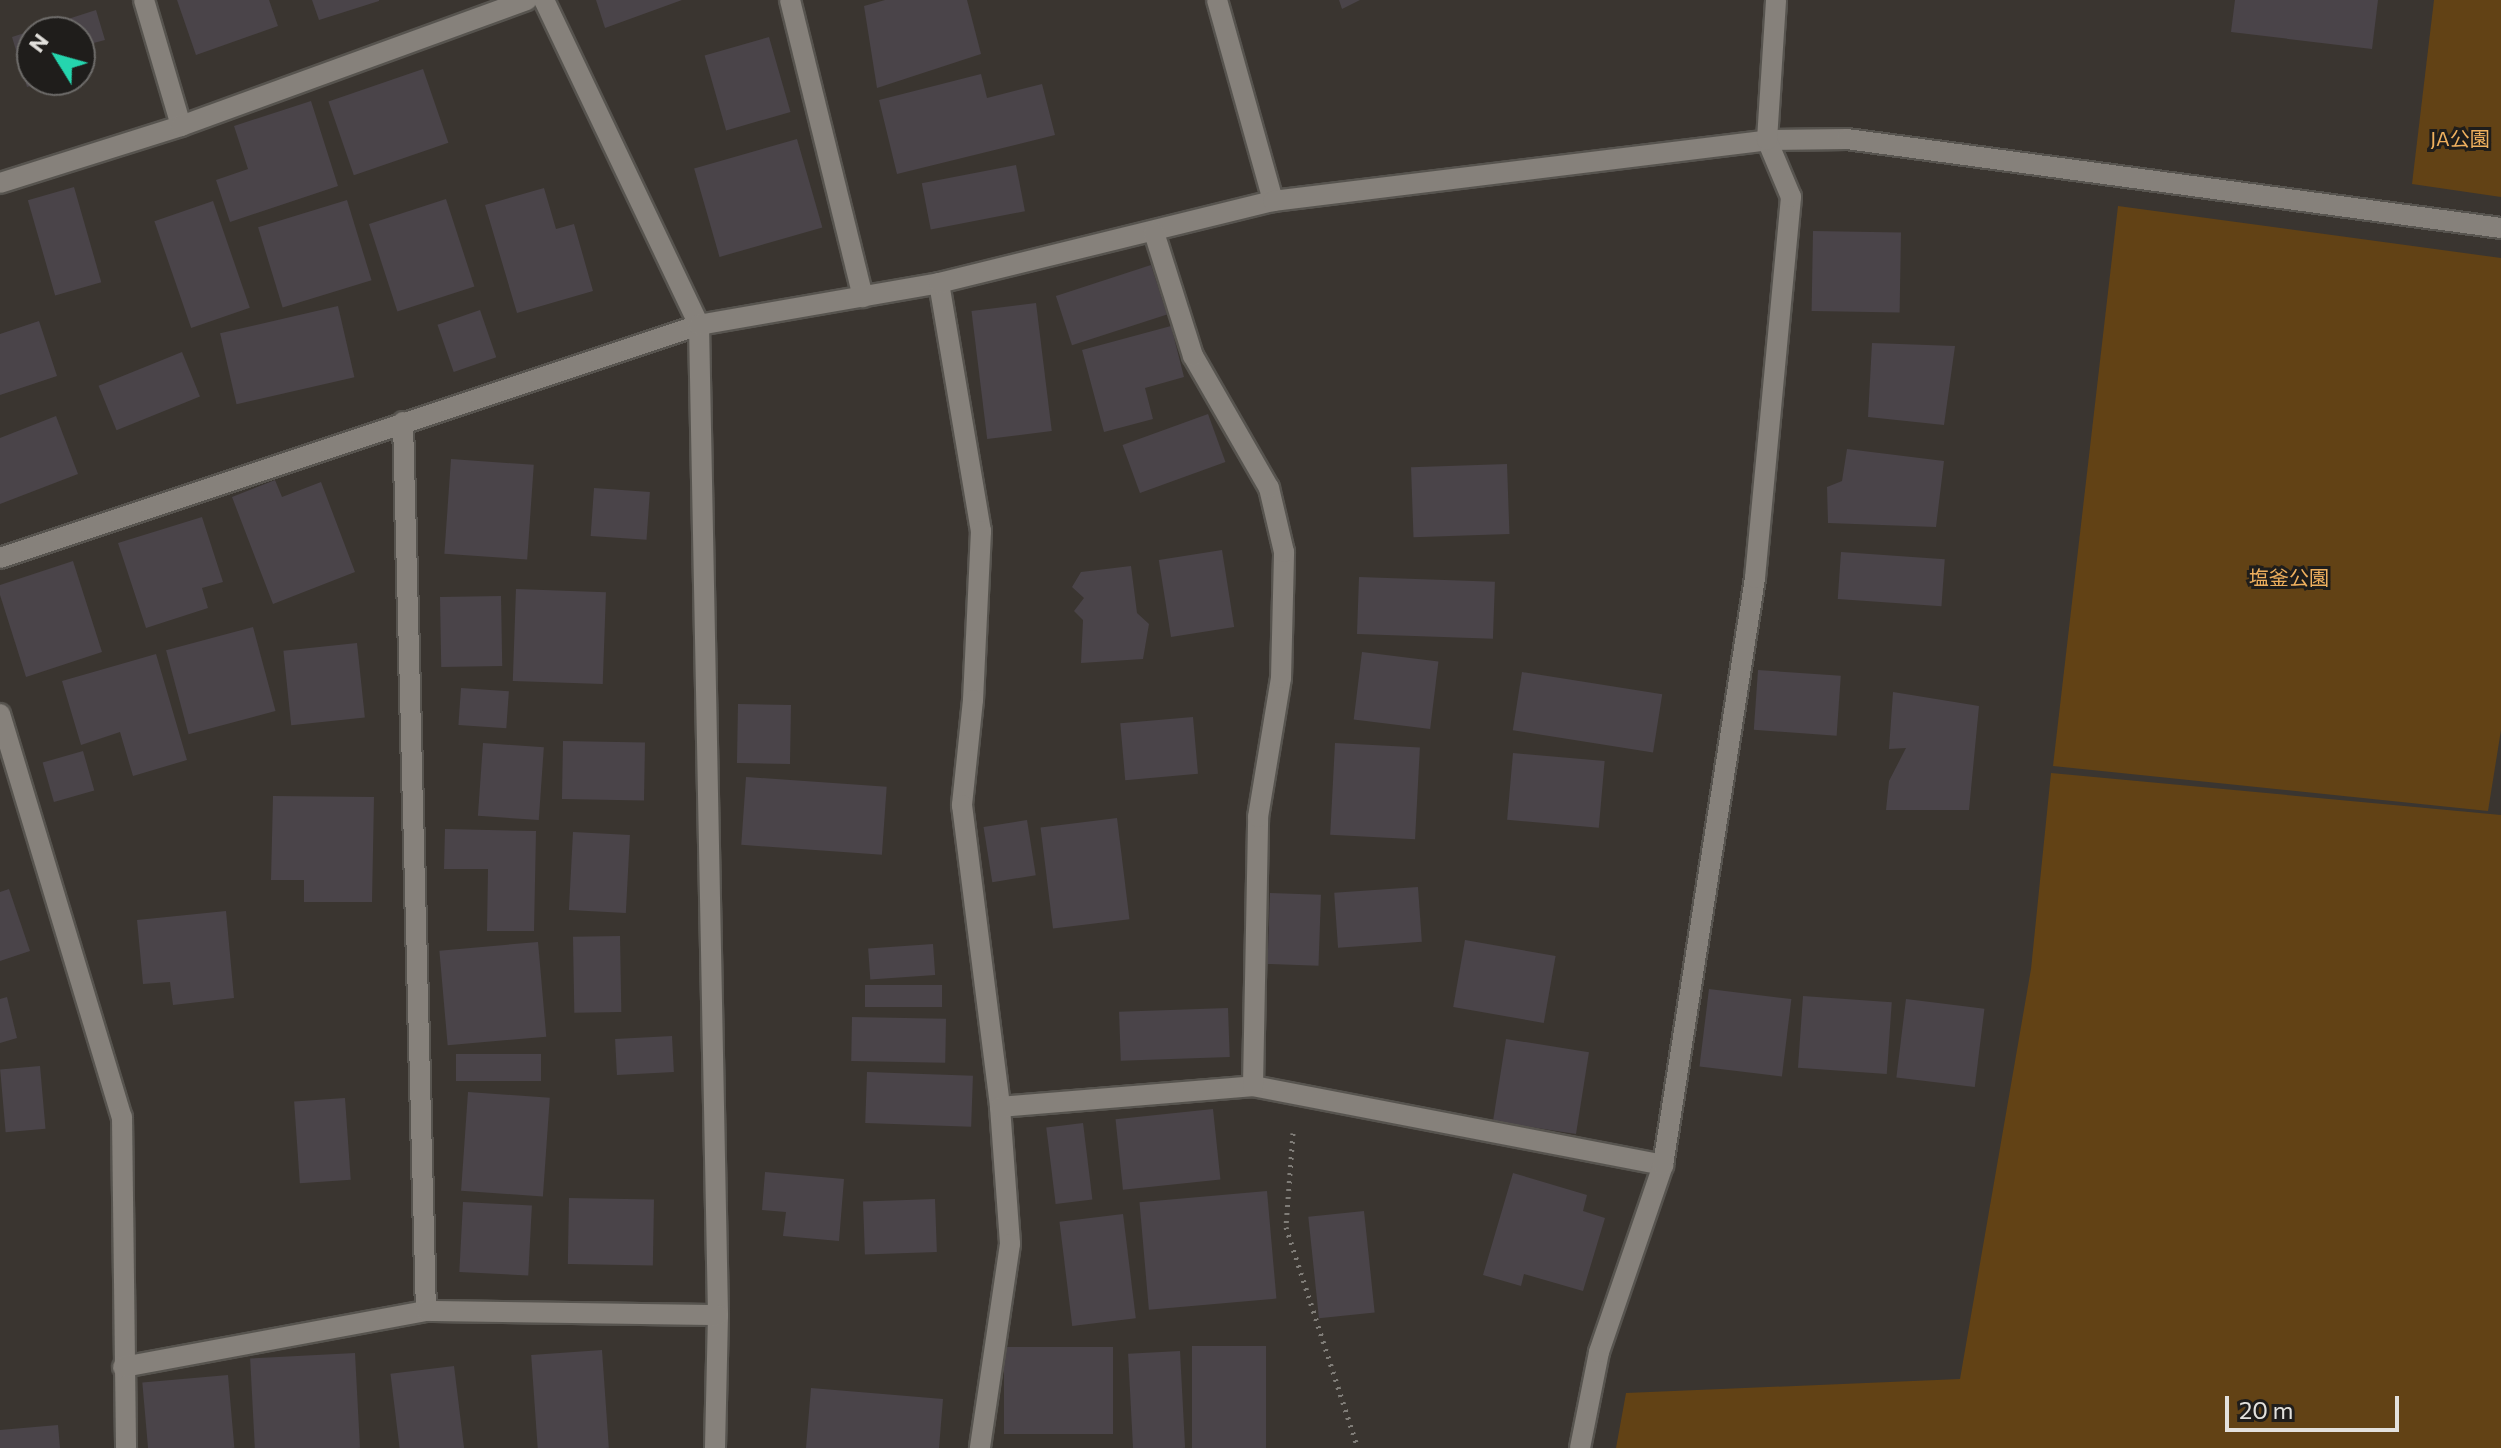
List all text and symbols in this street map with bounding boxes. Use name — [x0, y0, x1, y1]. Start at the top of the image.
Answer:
north arrow — [16, 16, 96, 96]
text: N — [22, 28, 54, 57]
park label: JA公園 — [2430, 126, 2490, 150]
park label: 塩釜公園 — [2249, 565, 2329, 589]
scale bar — [2229, 1380, 2403, 1430]
text: 20 m — [2239, 1395, 2293, 1424]

